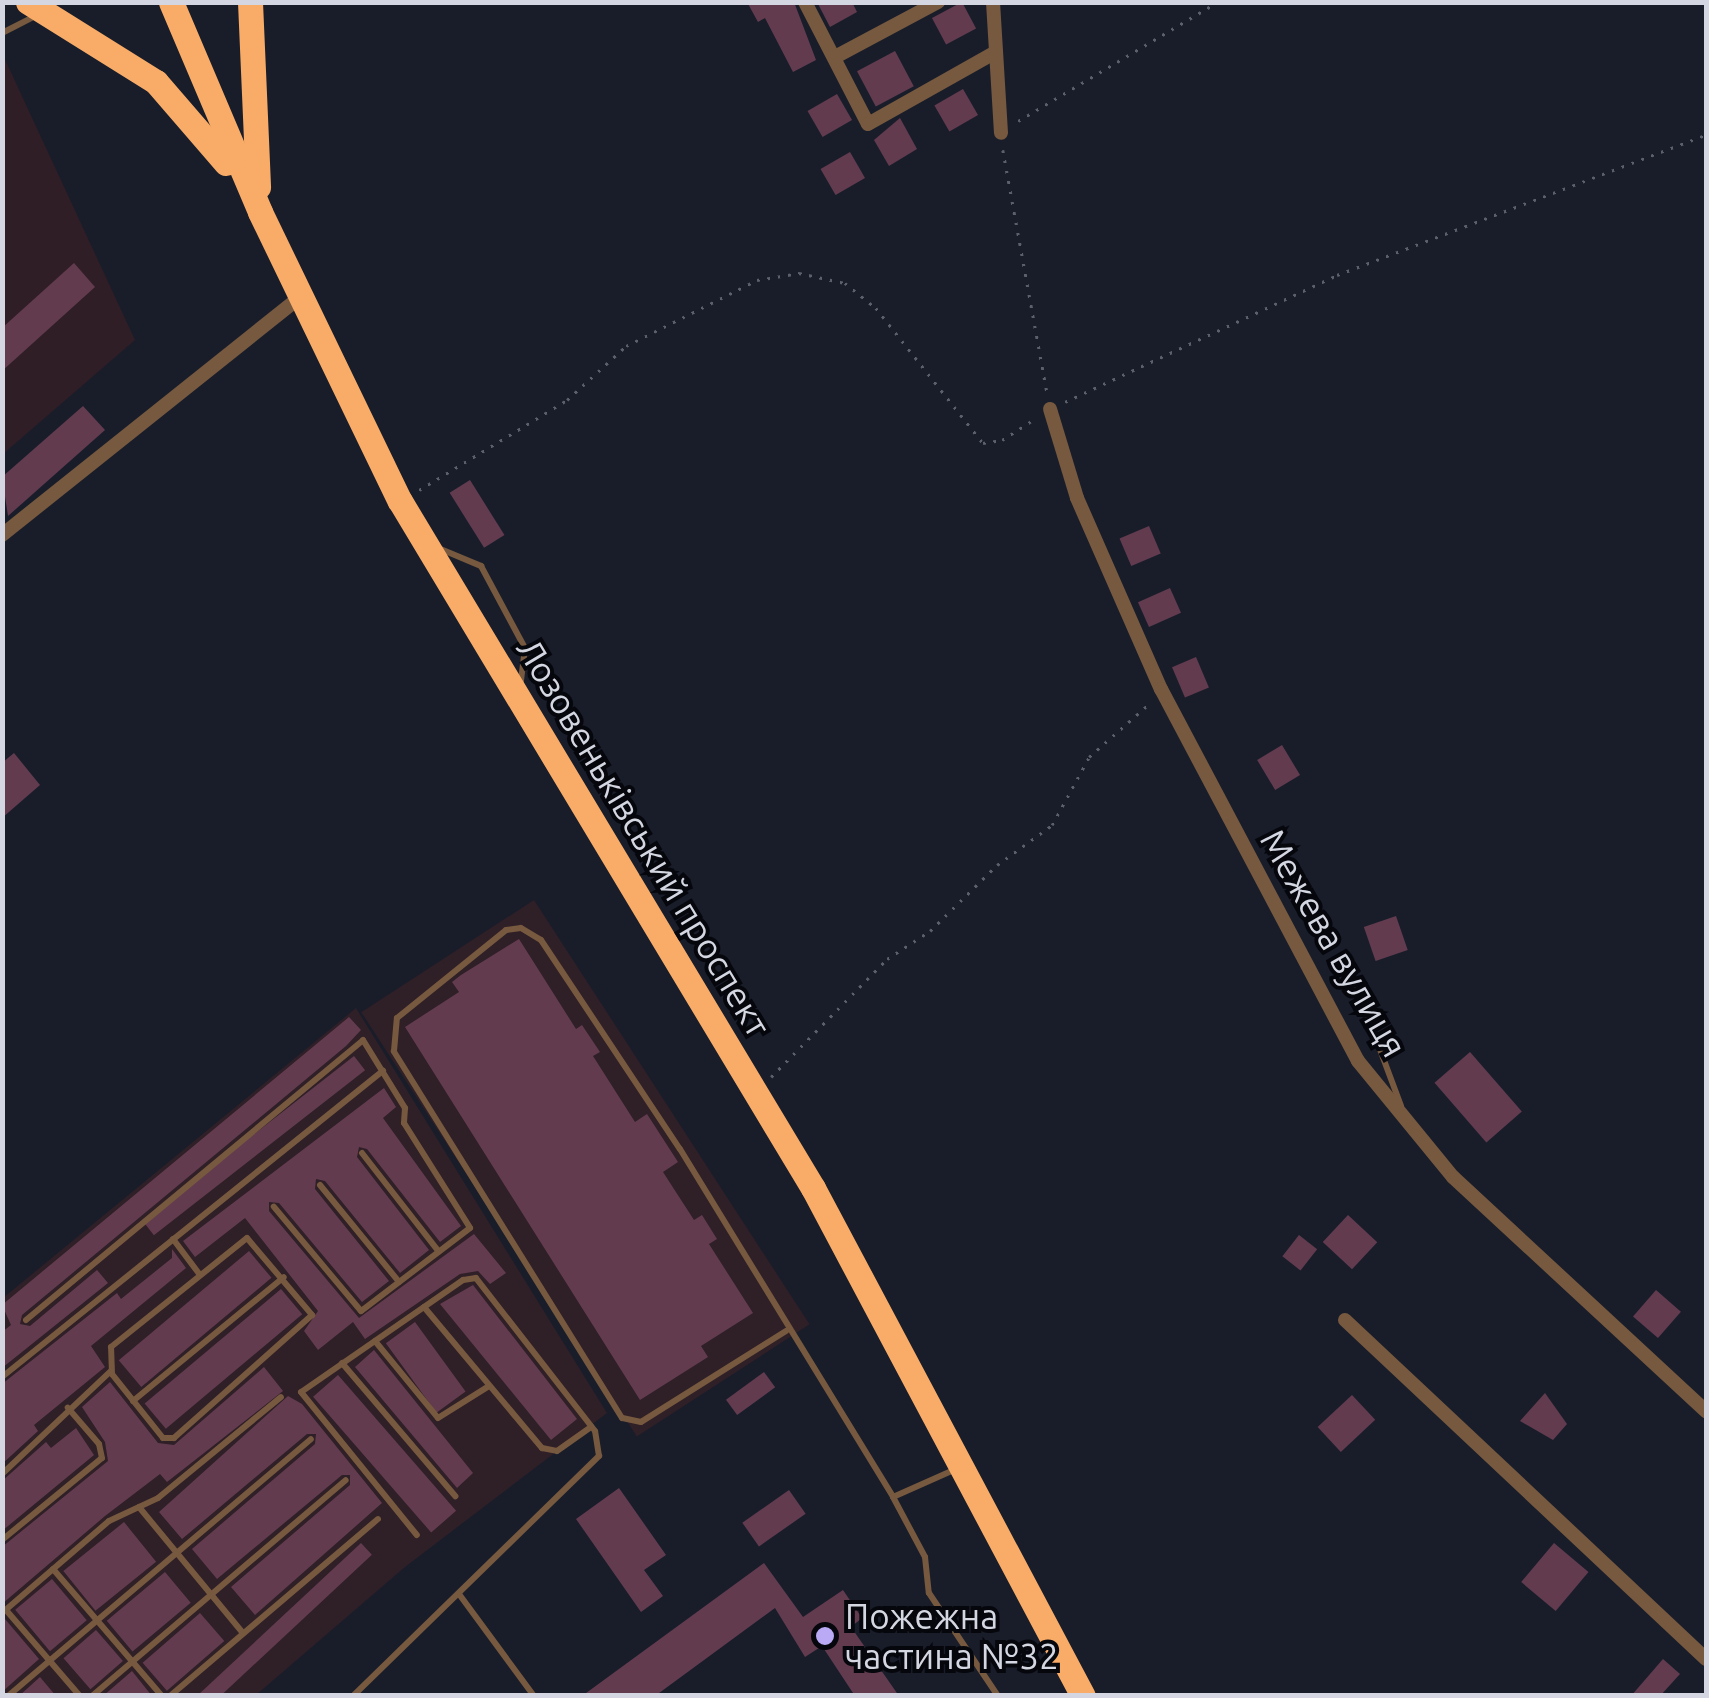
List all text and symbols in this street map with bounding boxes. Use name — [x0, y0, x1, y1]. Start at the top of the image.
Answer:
street label: Лозовеньківський проспект — [508, 630, 780, 1044]
street label: Межева вулиця — [1252, 822, 1416, 1064]
place label: Пожежна частина №32 — [845, 1595, 1059, 1677]
marker: Пожежна частина №32 — [814, 1625, 836, 1647]

